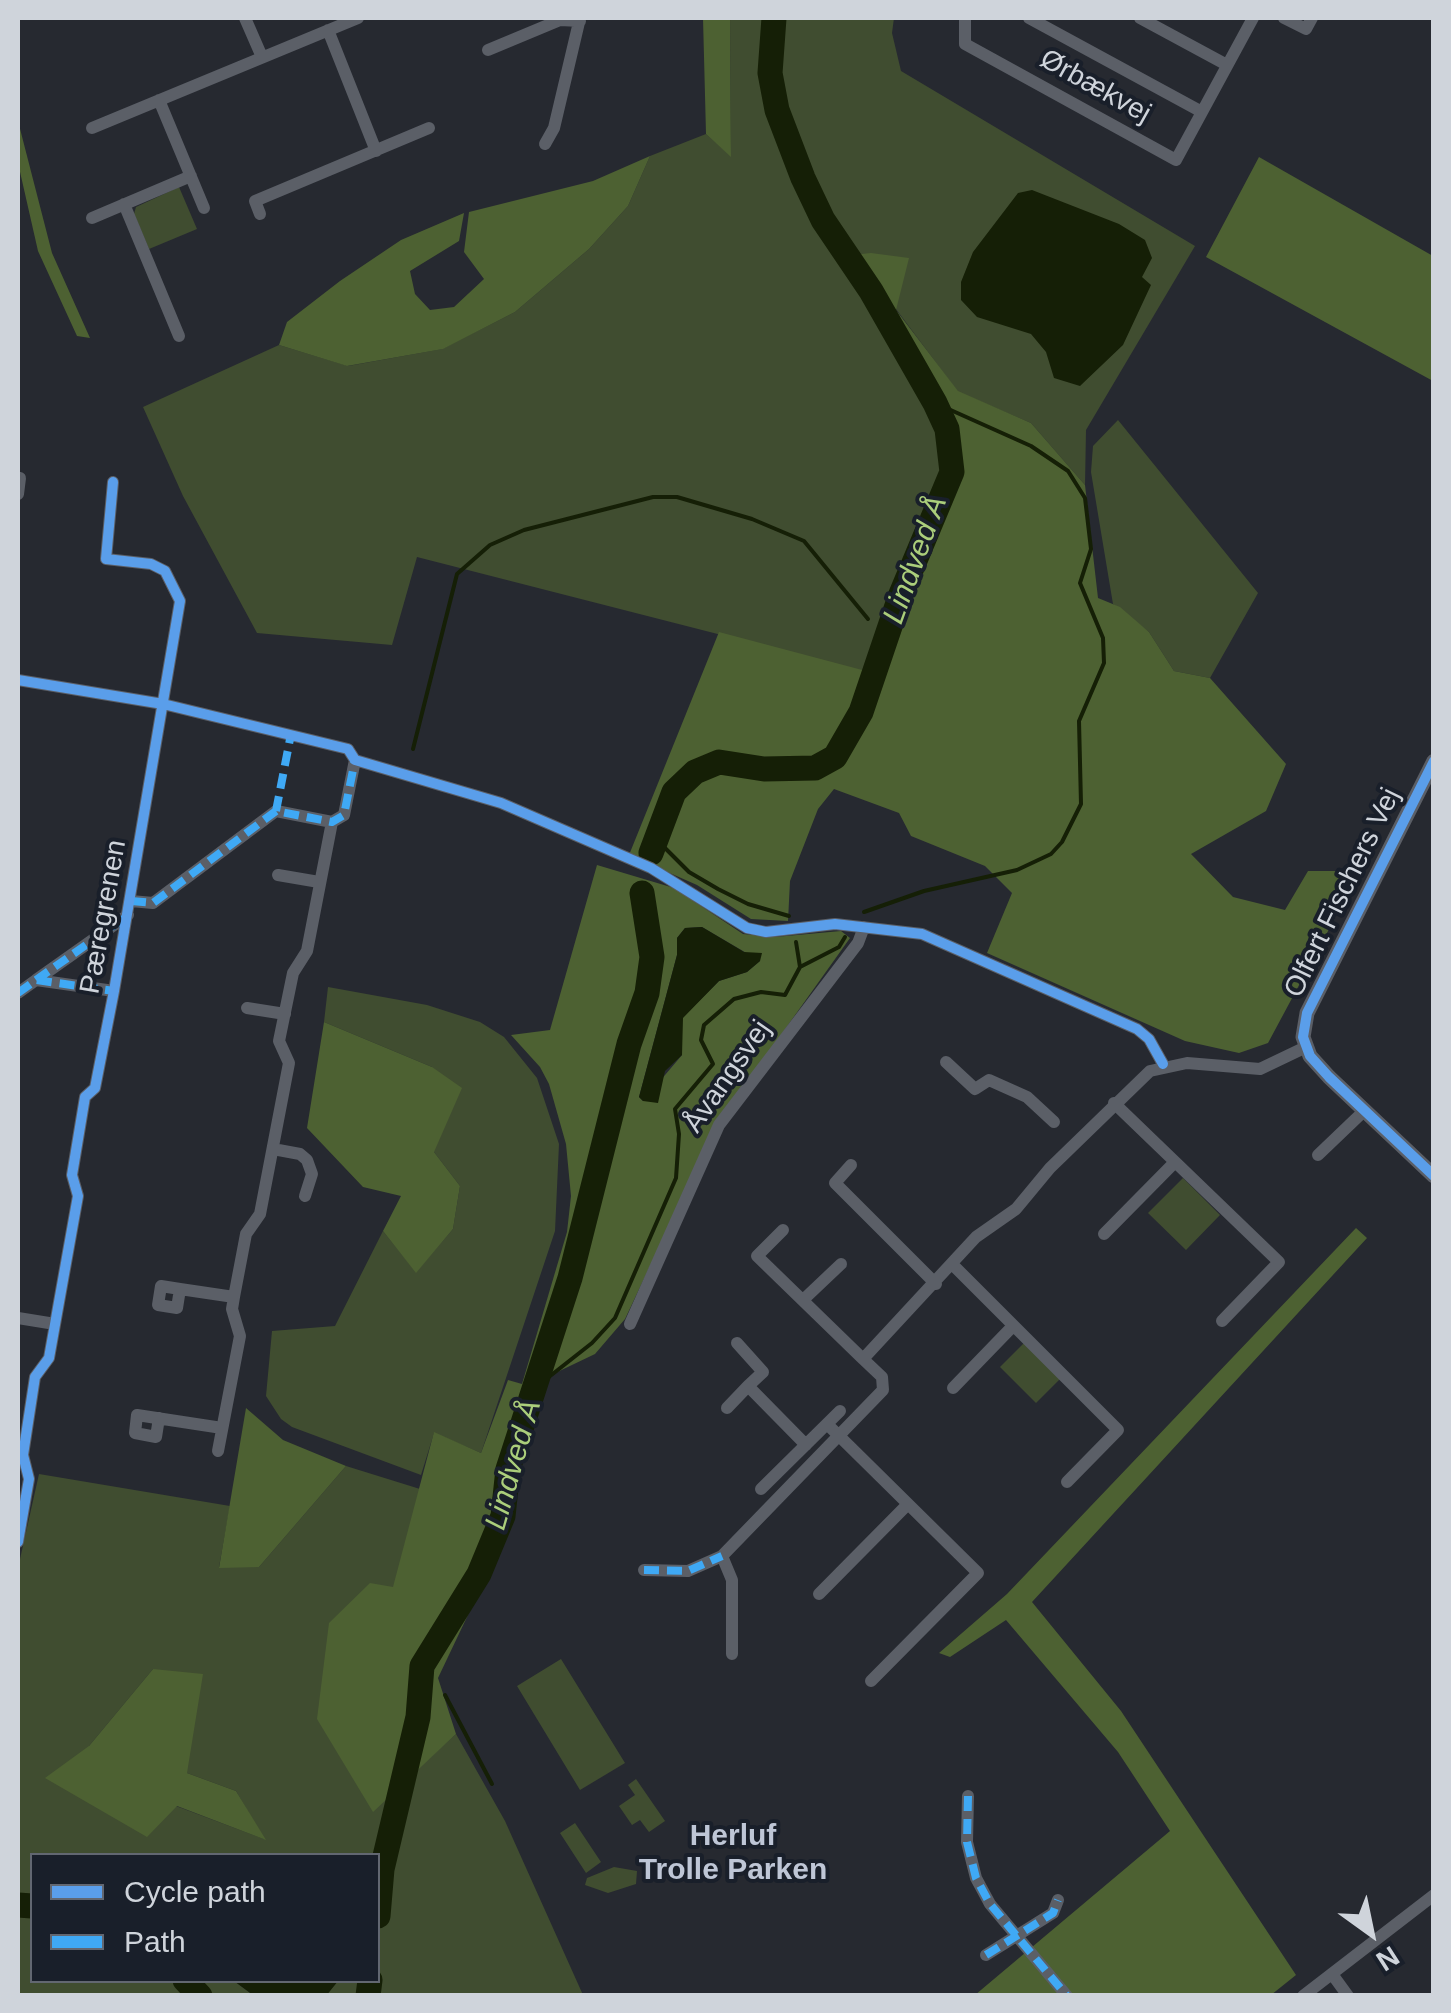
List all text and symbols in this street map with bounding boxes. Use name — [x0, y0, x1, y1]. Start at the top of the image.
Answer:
street label: Ørbækvej — [1034, 43, 1156, 131]
water label: Lindved Å — [876, 491, 956, 629]
street label: Olfert Fischers Vej — [1278, 783, 1408, 1003]
street label: Pæregrenen — [74, 837, 134, 997]
street label: Åvangsvej — [677, 1014, 779, 1140]
water label: Lindved Å — [478, 1396, 550, 1534]
district label: Herluf Trolle Parken — [639, 1819, 827, 1890]
legend — [30, 1853, 380, 1983]
text: Cycle path — [124, 1875, 266, 1908]
north arrow — [1321, 1883, 1421, 1983]
text: Path — [124, 1925, 186, 1958]
text: N — [1371, 1940, 1405, 1977]

